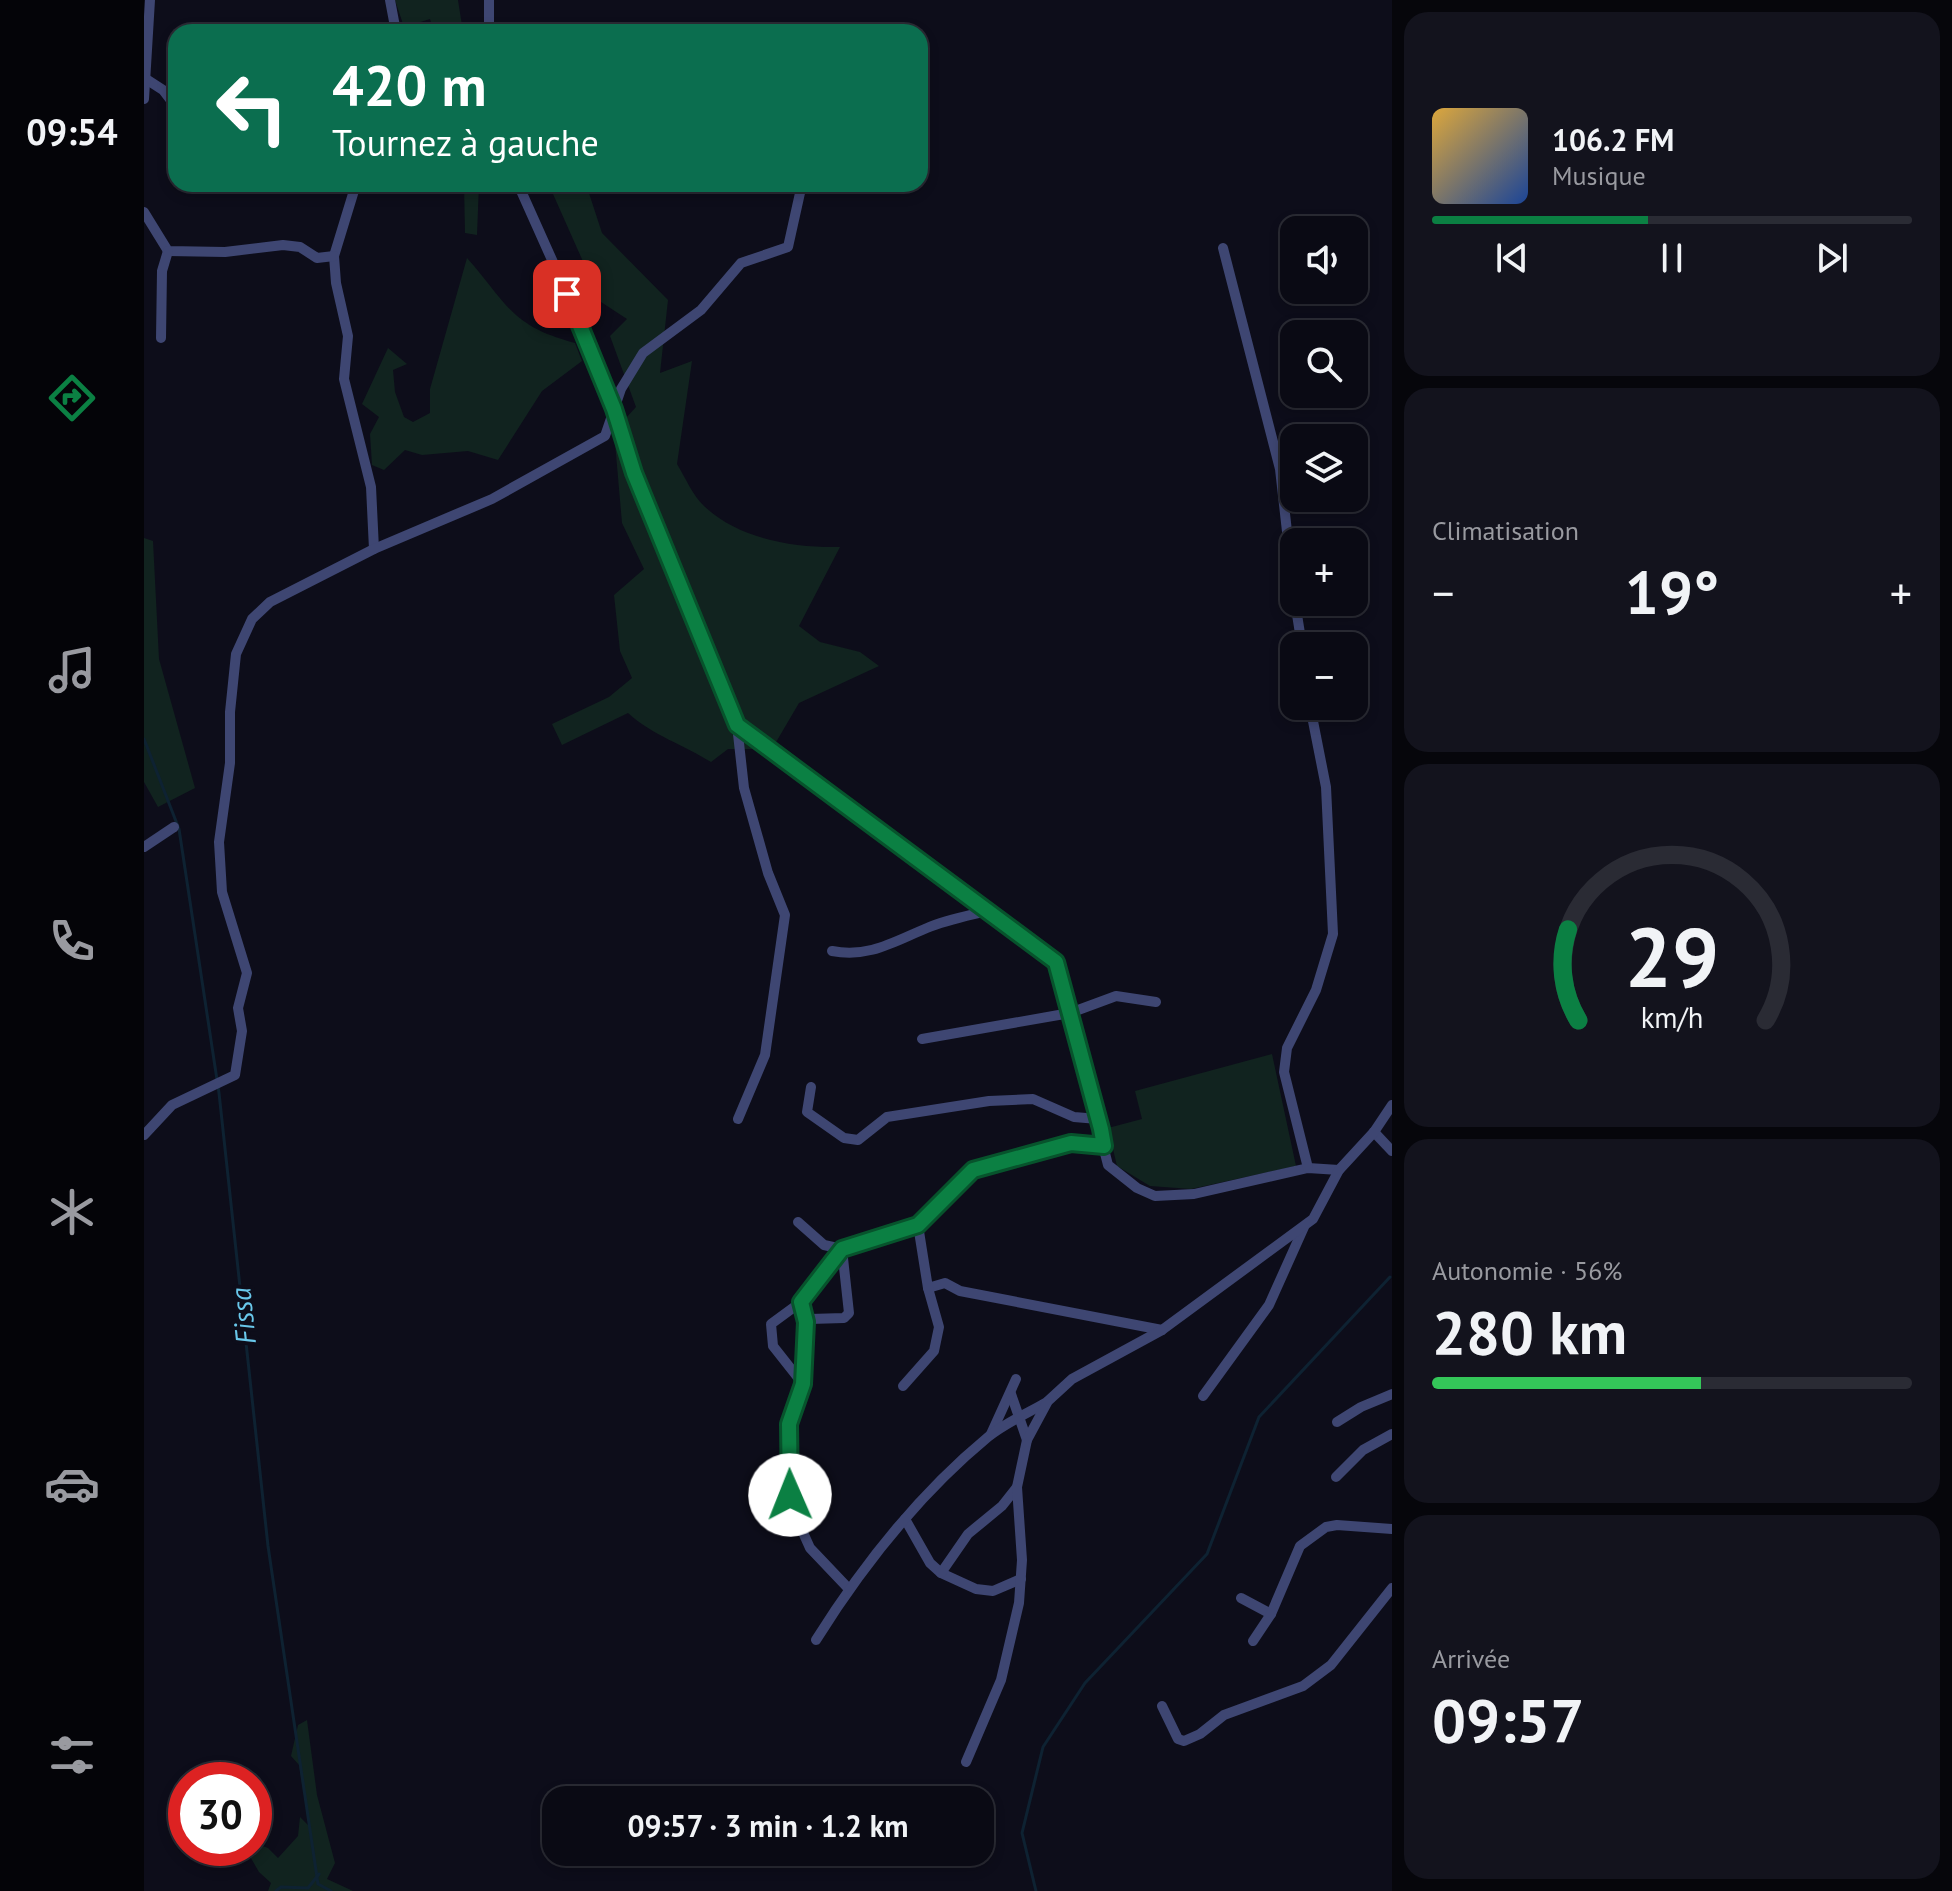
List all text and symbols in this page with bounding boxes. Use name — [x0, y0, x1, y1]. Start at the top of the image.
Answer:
text: 420 m — [332, 49, 487, 121]
icon: left — [200, 56, 304, 160]
text: 09:54 — [26, 108, 118, 155]
text: Tournez à gauche — [332, 119, 599, 166]
text: 106.2 FM — [1552, 120, 1674, 159]
text: Musique — [1552, 159, 1646, 192]
map controls — [1280, 216, 1368, 720]
button: sound — [1280, 216, 1368, 304]
icon: previous — [1490, 236, 1534, 280]
icon: pause — [1650, 236, 1694, 280]
icon: next — [1810, 236, 1854, 280]
pin — [533, 260, 601, 328]
icon: arrive — [545, 272, 589, 316]
button: search — [1280, 320, 1368, 408]
icon: directions — [44, 370, 100, 426]
button: layers — [1280, 424, 1368, 512]
text: Climatisation — [1432, 514, 1579, 547]
button: + — [1280, 528, 1368, 616]
text: 19° — [1625, 553, 1719, 631]
text: − — [1432, 564, 1454, 621]
text: + — [1890, 564, 1912, 621]
button: − — [1280, 632, 1368, 720]
icon: music — [44, 642, 100, 698]
text: 29 — [1625, 902, 1719, 1010]
icon: phone — [44, 913, 100, 969]
text: km/h — [1641, 1000, 1703, 1037]
icon: climate — [44, 1184, 100, 1240]
text: Autonomie · 56% — [1432, 1254, 1622, 1287]
water label: Fissa — [221, 1285, 264, 1346]
text: 280 km — [1432, 1293, 1627, 1371]
position arrow — [748, 1453, 832, 1537]
icon: car — [44, 1456, 100, 1512]
text: Arrivée — [1432, 1642, 1510, 1675]
text: 09:57 — [1432, 1681, 1584, 1759]
icon: filters — [44, 1727, 100, 1783]
speed limit sign: 30 — [168, 1762, 272, 1866]
text: 09:57 · 3 min · 1.2 km — [627, 1806, 909, 1845]

